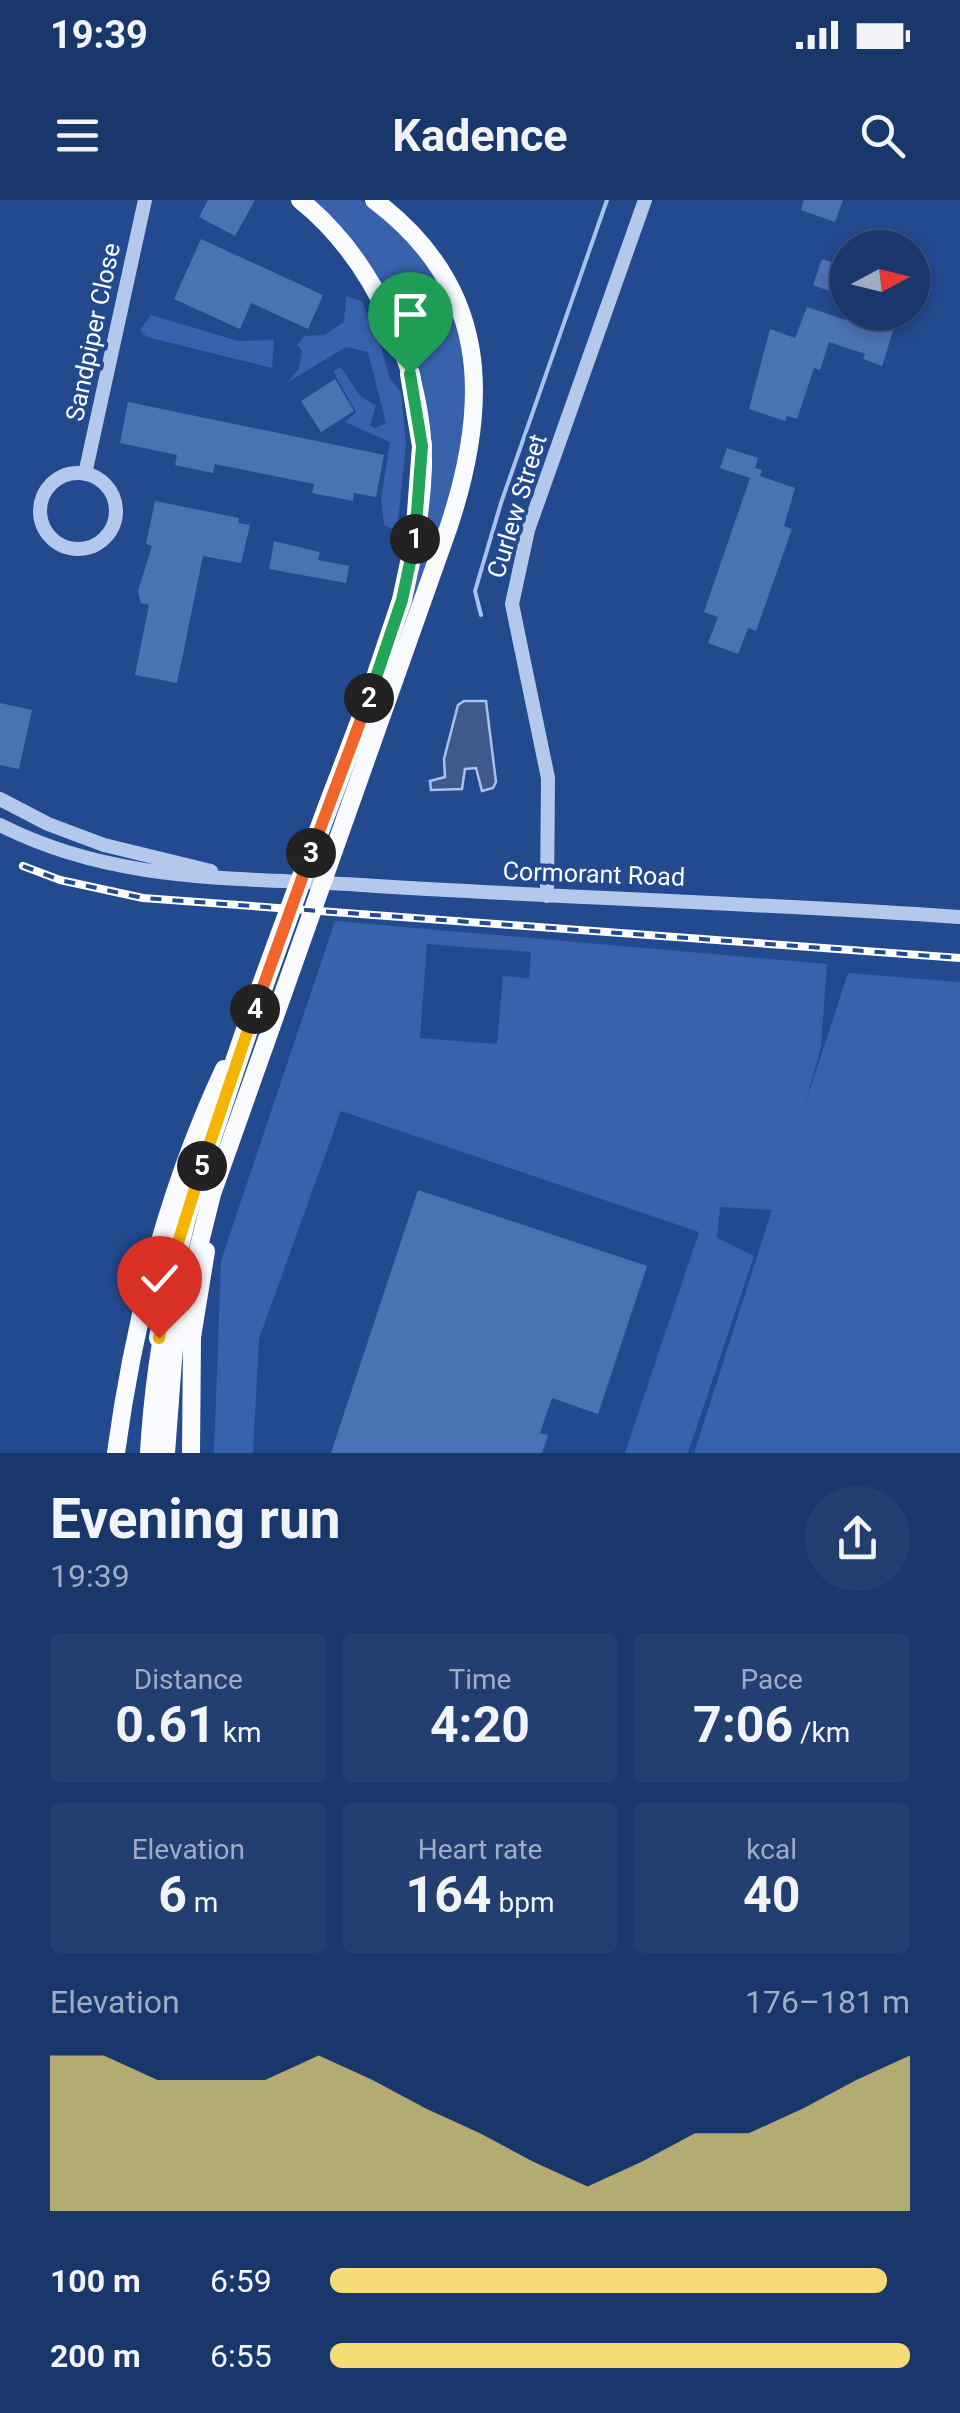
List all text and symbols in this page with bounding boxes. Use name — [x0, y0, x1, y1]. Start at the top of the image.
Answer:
text: 19:39 — [50, 13, 148, 57]
icon: menu — [50, 108, 105, 163]
icon: search — [855, 108, 910, 163]
text: Kadence — [392, 109, 568, 162]
north arrow — [830, 230, 930, 330]
map controls — [830, 230, 930, 330]
street label: Sandpiper Close — [60, 240, 126, 424]
pin — [368, 272, 453, 375]
icon: arrive — [383, 287, 438, 342]
street label: Curlew Street — [481, 431, 553, 581]
pin: 1 — [390, 514, 440, 564]
text: 1 — [407, 522, 423, 555]
pin: 2 — [344, 673, 394, 723]
text: 2 — [361, 681, 377, 714]
pin: 3 — [286, 828, 336, 878]
text: 3 — [303, 836, 319, 869]
street label: Cormorant Road — [502, 856, 686, 892]
pin: 4 — [230, 984, 280, 1034]
text: 4 — [247, 992, 263, 1025]
pin: 5 — [177, 1141, 227, 1191]
text: 5 — [194, 1149, 210, 1182]
pin — [117, 1236, 202, 1339]
icon: check — [132, 1251, 187, 1306]
button: share — [805, 1486, 910, 1591]
text: Evening run — [50, 1487, 341, 1551]
text: 19:39 — [50, 1557, 130, 1595]
text: Distance — [134, 1663, 243, 1696]
text: Time — [449, 1663, 511, 1696]
text: Pace — [741, 1663, 803, 1696]
text: 0.61 — [115, 1696, 216, 1754]
text: 4:20 — [430, 1696, 530, 1754]
text: 7:06 — [693, 1696, 793, 1754]
text: km — [216, 1716, 261, 1749]
text: /km — [793, 1716, 850, 1749]
text: Elevation — [132, 1833, 245, 1866]
text: Heart rate — [418, 1833, 542, 1866]
text: kcal — [746, 1833, 797, 1866]
text: 6 — [158, 1866, 187, 1924]
text: 164 — [405, 1866, 492, 1924]
text: 40 — [743, 1866, 800, 1924]
text: m — [187, 1886, 218, 1919]
text: bpm — [492, 1886, 555, 1919]
text: Elevation — [50, 1983, 180, 2021]
text: 176–181 m — [745, 1983, 910, 2021]
text: 100 m — [50, 2262, 141, 2300]
text: 6:59 — [210, 2262, 272, 2300]
text: 200 m — [50, 2337, 141, 2375]
text: 6:55 — [210, 2337, 272, 2375]

